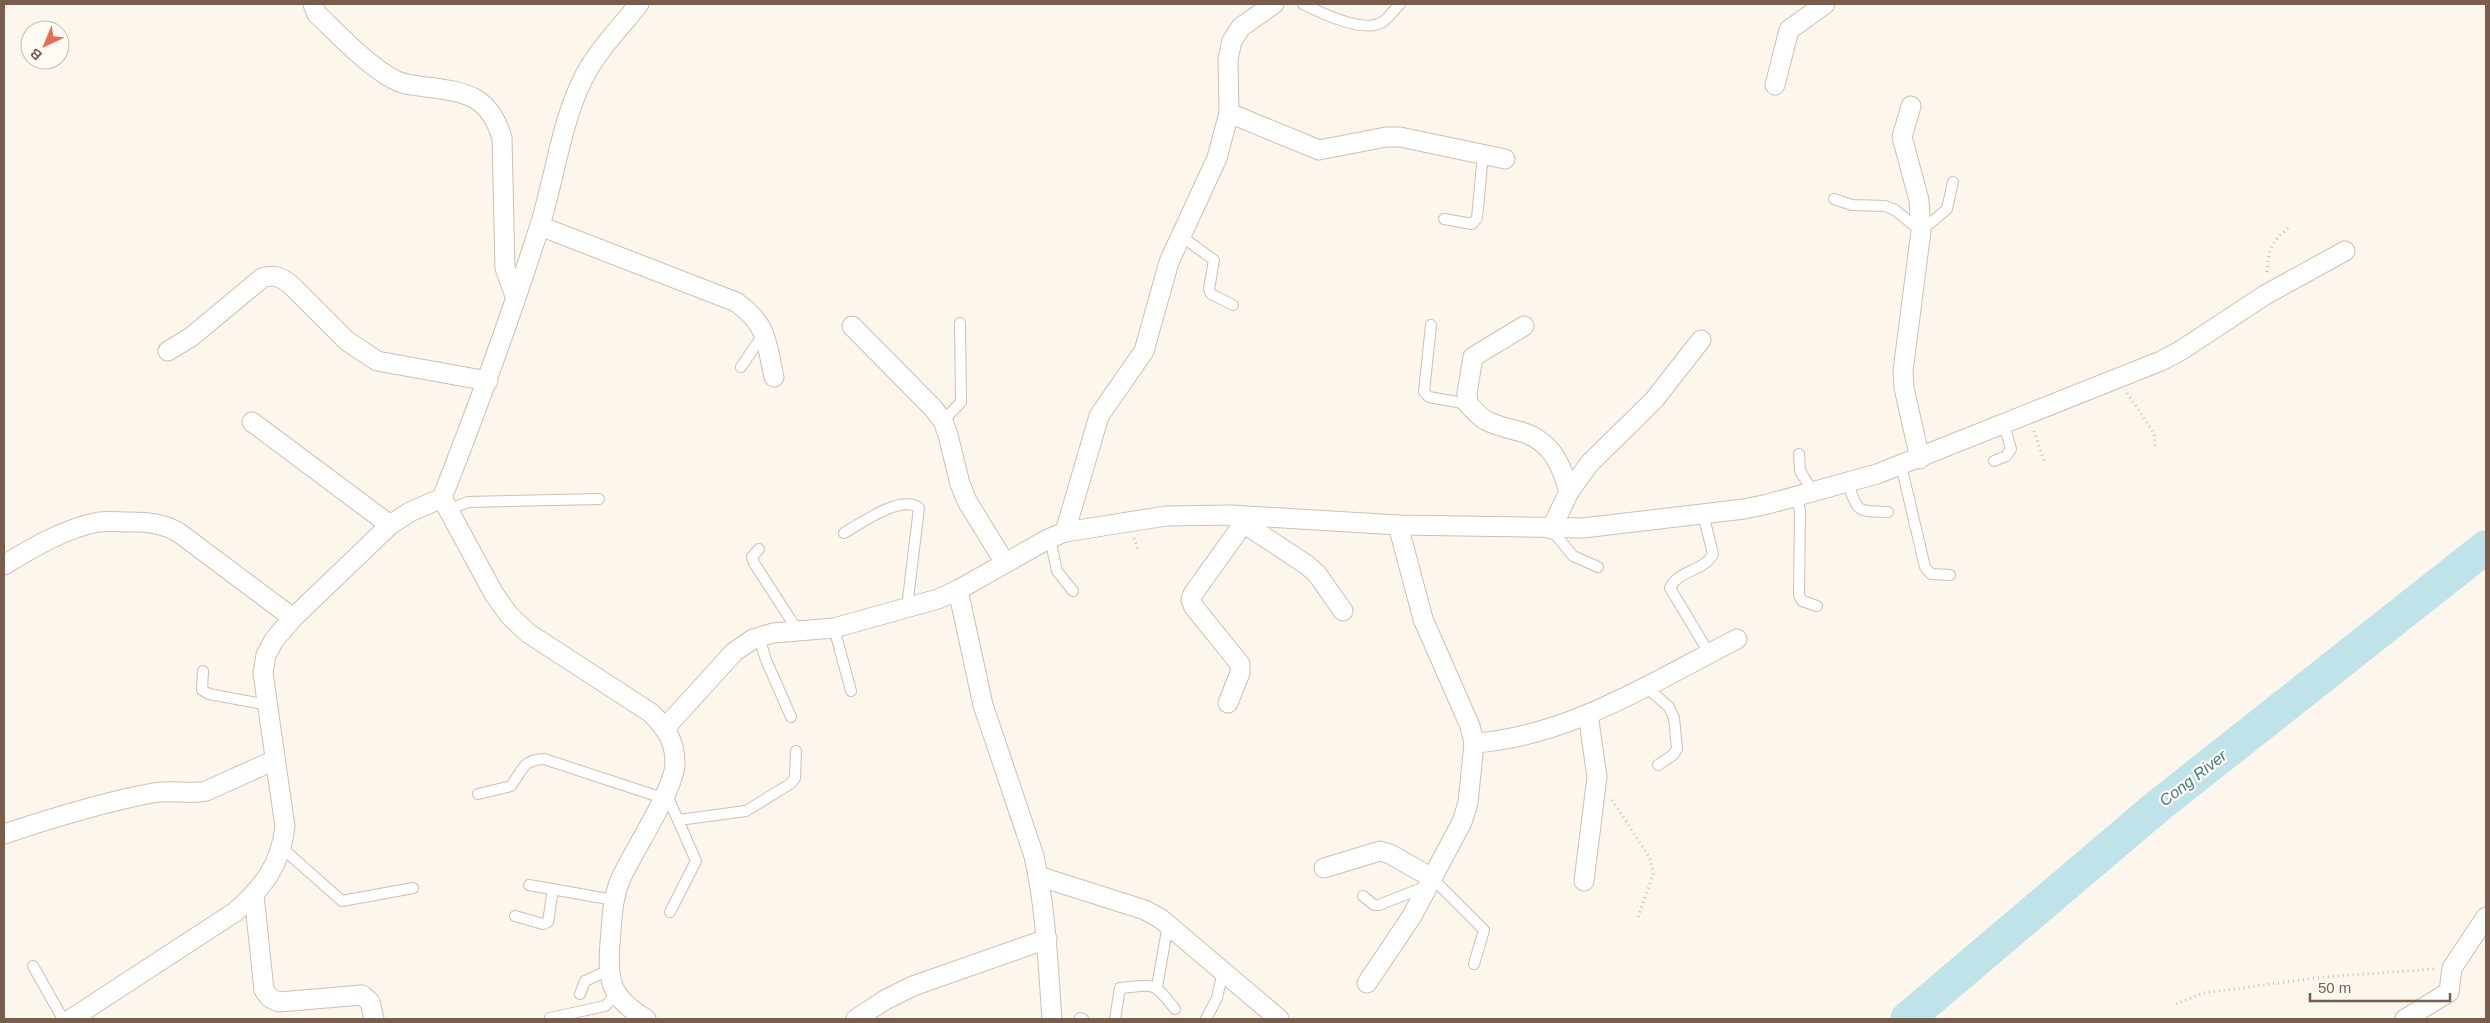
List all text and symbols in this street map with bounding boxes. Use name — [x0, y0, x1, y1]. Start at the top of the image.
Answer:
north arrow — [20, 20, 70, 70]
text: B — [27, 45, 45, 64]
water label: Cong River — [2156, 746, 2230, 809]
scale bar — [2310, 970, 2450, 1002]
text: 50 m — [2318, 979, 2351, 996]

